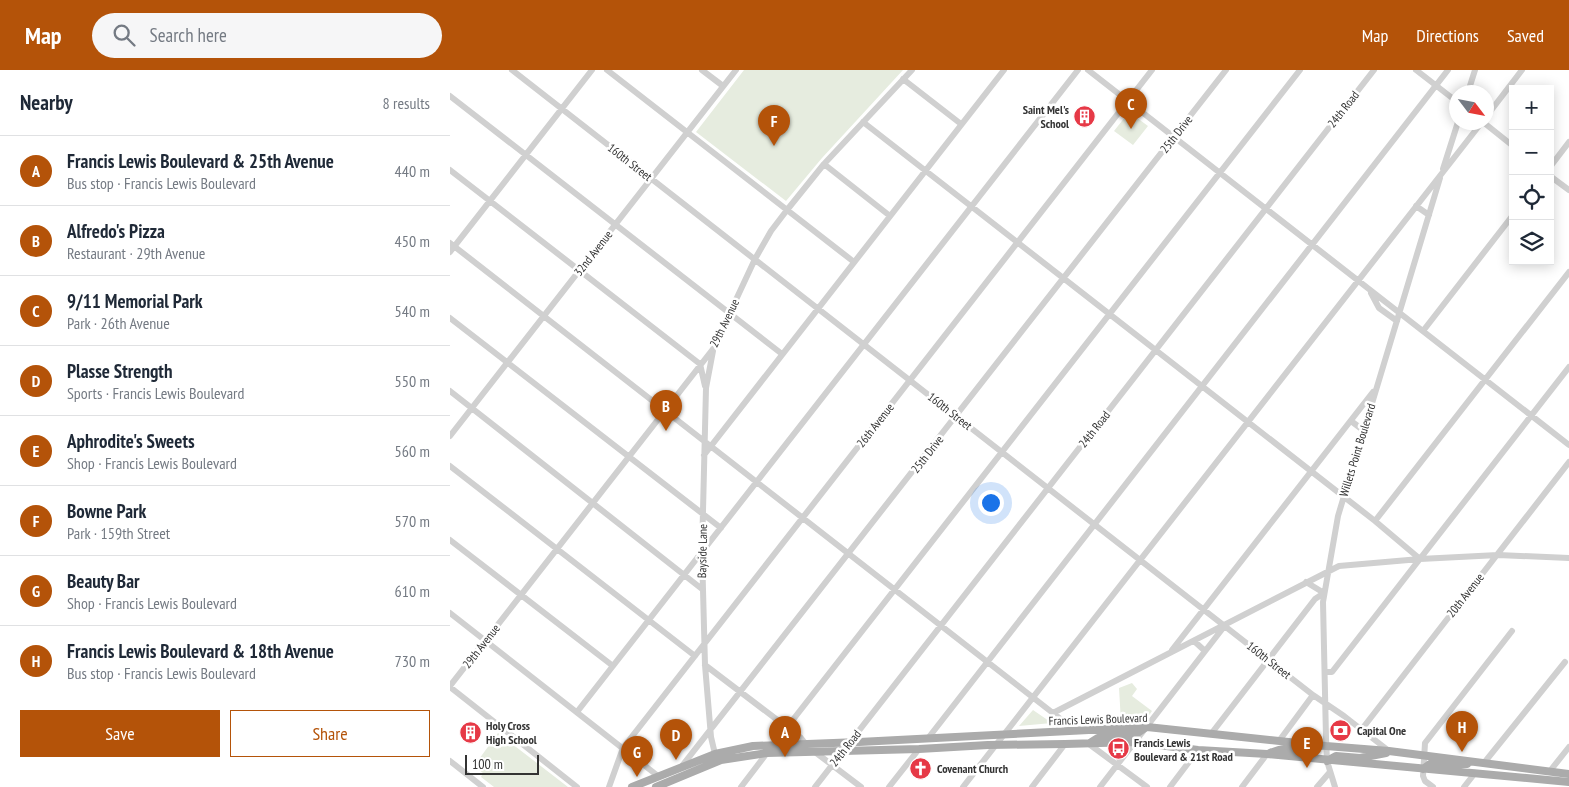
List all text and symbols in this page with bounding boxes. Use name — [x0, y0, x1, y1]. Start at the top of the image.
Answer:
search box — [92, 13, 442, 58]
text: Map — [25, 20, 62, 51]
icon: search — [110, 21, 138, 49]
text: Search here — [150, 23, 227, 47]
text: Map — [1362, 24, 1388, 47]
text: Directions — [1416, 24, 1479, 47]
text: Saved — [1507, 24, 1544, 47]
north arrow — [1449, 85, 1494, 130]
map controls — [1509, 85, 1554, 265]
button: + — [1509, 85, 1554, 130]
pin: C — [1115, 88, 1147, 129]
street label: 24th Road — [1324, 88, 1362, 130]
text: Nearby — [20, 89, 73, 116]
text: 8 results — [383, 93, 430, 113]
place label: Saint Mel's School — [1023, 102, 1069, 131]
building icon: Saint Mel's School — [1073, 104, 1097, 128]
pin: F — [758, 105, 790, 146]
street label: 25th Drive — [1157, 112, 1195, 156]
button: − — [1509, 130, 1554, 175]
street label: 160th Street — [605, 140, 656, 184]
text: Francis Lewis Boulevard & 25th Avenue — [67, 149, 334, 173]
text: A — [32, 161, 40, 181]
text: 440 m — [395, 161, 430, 181]
text: Bus stop · Francis Lewis Boulevard — [67, 173, 256, 193]
button: locate — [1509, 175, 1554, 220]
text: Alfredo's Pizza — [67, 219, 165, 243]
button: layers — [1509, 220, 1554, 265]
street label: 32nd Avenue — [571, 227, 616, 279]
text: B — [32, 231, 40, 251]
text: 450 m — [395, 231, 430, 251]
text: Restaurant · 29th Avenue — [67, 243, 205, 263]
text: 9/11 Memorial Park — [67, 289, 203, 313]
street label: 29th Avenue — [706, 296, 742, 350]
text: C — [32, 301, 40, 321]
text: 540 m — [395, 301, 430, 321]
text: Park · 26th Avenue — [67, 313, 170, 333]
text: Plasse Strength — [67, 359, 172, 383]
text: D — [32, 371, 40, 391]
text: 550 m — [395, 371, 430, 391]
text: Sports · Francis Lewis Boulevard — [67, 383, 244, 403]
street label: 160th Street — [925, 389, 976, 433]
pin: B — [650, 390, 682, 431]
street label: 26th Avenue — [853, 400, 897, 450]
street label: Willets Point Boulevard — [1336, 402, 1378, 498]
street label: 24th Road — [1075, 408, 1113, 450]
text: Aphrodite's Sweets — [67, 429, 195, 453]
street label: 25th Drive — [908, 432, 946, 476]
text: E — [33, 441, 39, 461]
text: 560 m — [395, 441, 430, 461]
text: Shop · Francis Lewis Boulevard — [67, 453, 237, 473]
your location — [978, 490, 1004, 516]
text: Bowne Park — [67, 499, 146, 523]
text: F — [33, 511, 39, 531]
text: 570 m — [395, 511, 430, 531]
text: Park · 159th Street — [67, 523, 170, 543]
street label: Bayside Lane — [694, 524, 710, 578]
text: Beauty Bar — [67, 569, 140, 593]
street label: 20th Avenue — [1443, 570, 1487, 620]
text: G — [32, 581, 40, 601]
text: 610 m — [395, 581, 430, 601]
text: Shop · Francis Lewis Boulevard — [67, 593, 237, 613]
street label: 29th Avenue — [459, 621, 503, 671]
street label: 160th Street — [1244, 638, 1295, 682]
text: Francis Lewis Boulevard & 18th Avenue — [67, 639, 334, 663]
text: H — [32, 651, 40, 671]
text: 730 m — [395, 651, 430, 671]
text: Bus stop · Francis Lewis Boulevard — [67, 663, 256, 683]
button: Save — [20, 710, 220, 757]
button: Share — [230, 710, 430, 757]
street label: Francis Lewis Boulevard — [1048, 710, 1148, 728]
pin: H — [1446, 711, 1478, 752]
pin: A — [769, 716, 801, 757]
place label: Holy Cross High School — [486, 718, 537, 747]
bank icon: Capital One — [1329, 718, 1353, 742]
pin: D — [660, 719, 692, 760]
building icon: Holy Cross High School — [458, 720, 482, 744]
place label: Capital One — [1357, 723, 1406, 738]
street label: 24th Road — [826, 727, 864, 769]
pin: E — [1291, 727, 1323, 768]
place label: Francis Lewis Boulevard & 21st Road — [1134, 735, 1233, 764]
pin: G — [621, 736, 653, 777]
bus stop icon: Francis Lewis Boulevard & 21st Road — [1106, 737, 1130, 761]
scale bar — [465, 752, 539, 775]
text: 100 m — [472, 755, 503, 773]
church icon: Covenant Church — [909, 756, 933, 780]
place label: Covenant Church — [937, 761, 1008, 776]

